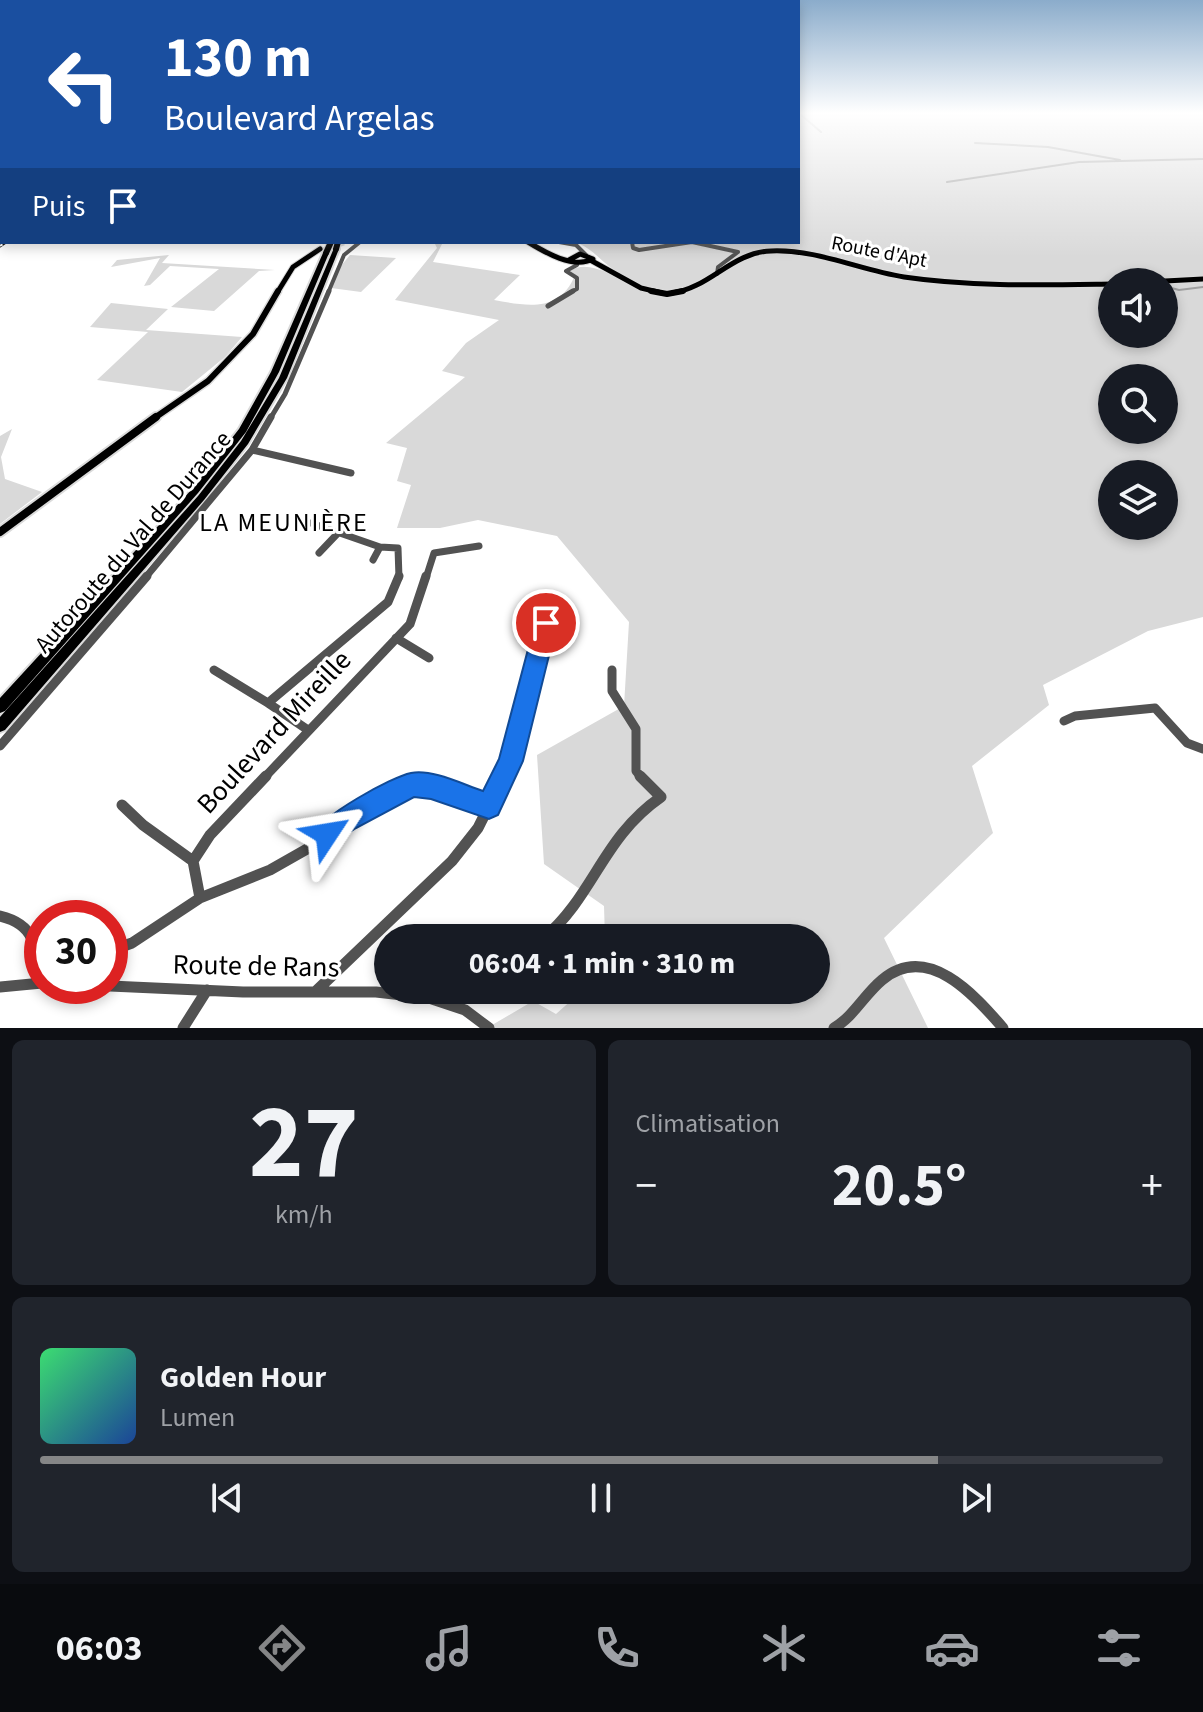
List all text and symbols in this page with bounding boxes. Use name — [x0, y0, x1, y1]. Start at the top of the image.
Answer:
text: 130 m — [164, 19, 312, 98]
icon: left — [32, 32, 136, 136]
text: Boulevard Argelas — [164, 93, 435, 144]
icon: arrive — [101, 184, 145, 228]
text: Puis — [32, 185, 85, 228]
street label: Route d'Apt — [829, 229, 929, 275]
map controls — [1098, 268, 1178, 540]
button: sound — [1098, 268, 1178, 348]
button: search — [1098, 364, 1178, 444]
street label: Autoroute du Val de Durance — [26, 423, 240, 661]
button: layers — [1098, 460, 1178, 540]
district label: LA MEUNIÈRE — [199, 504, 369, 541]
pin — [512, 589, 580, 657]
icon: arrive — [524, 601, 568, 645]
street label: Boulevard Mireille — [187, 641, 361, 823]
position arrow — [285, 792, 369, 876]
speed limit sign: 30 — [24, 900, 128, 1004]
text: 06:04 · 1 min · 310 m — [469, 942, 735, 985]
street label: Route de Rans — [172, 945, 340, 987]
text: 27 — [249, 1070, 359, 1218]
text: Climatisation — [636, 1105, 780, 1142]
text: 20.5° — [832, 1144, 967, 1229]
text: − — [636, 1155, 657, 1218]
text: + — [1141, 1155, 1163, 1218]
text: km/h — [275, 1196, 333, 1233]
text: Golden Hour — [160, 1356, 326, 1399]
text: Lumen — [160, 1399, 235, 1436]
icon: previous — [205, 1476, 249, 1520]
icon: pause — [579, 1476, 623, 1520]
icon: next — [954, 1476, 998, 1520]
icon: directions — [254, 1620, 310, 1676]
icon: music — [421, 1620, 477, 1676]
icon: phone — [589, 1620, 645, 1676]
icon: climate — [756, 1620, 812, 1676]
icon: car — [924, 1620, 980, 1676]
icon: filters — [1091, 1620, 1147, 1676]
text: 06:03 — [56, 1623, 143, 1674]

